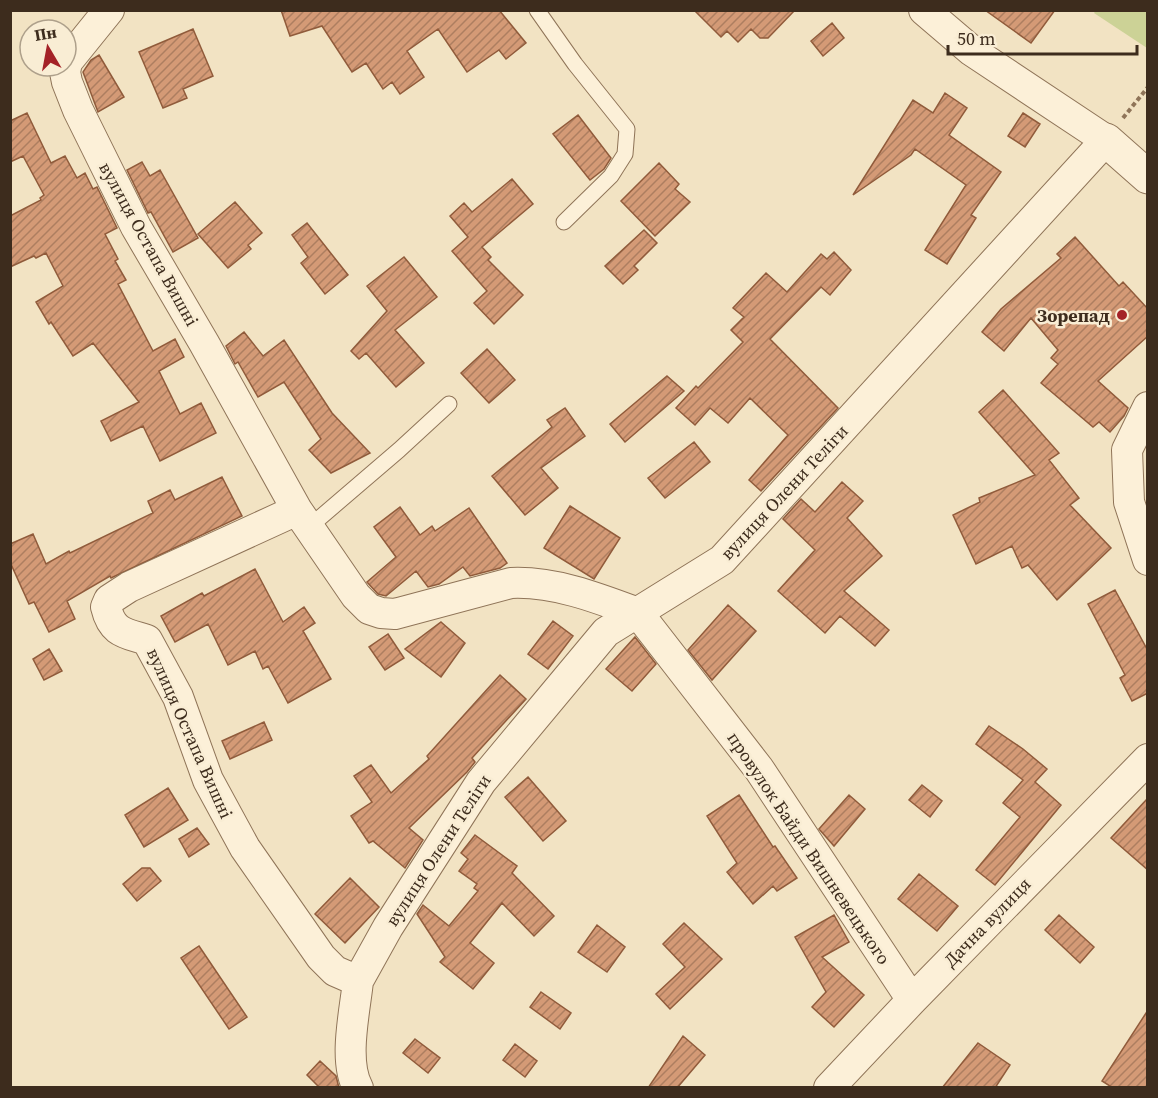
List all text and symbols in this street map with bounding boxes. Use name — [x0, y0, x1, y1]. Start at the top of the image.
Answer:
north arrow — [18, 18, 78, 78]
scale bar — [948, 18, 1137, 56]
text: Пн — [32, 20, 58, 46]
text: 50 m — [957, 26, 995, 51]
street label: вулиця Остапа Вишні — [93, 157, 205, 331]
place label: Зорепад — [1037, 303, 1110, 328]
marker: Зорепад — [1115, 308, 1129, 322]
street label: вулиця Олени Теліги — [715, 419, 853, 565]
street label: вулиця Остапа Вишні — [141, 644, 239, 822]
street label: провулок Байди Вишневецького — [722, 727, 897, 969]
street label: вулиця Олени Теліги — [379, 769, 497, 931]
street label: Дачна вулиця — [938, 872, 1036, 972]

